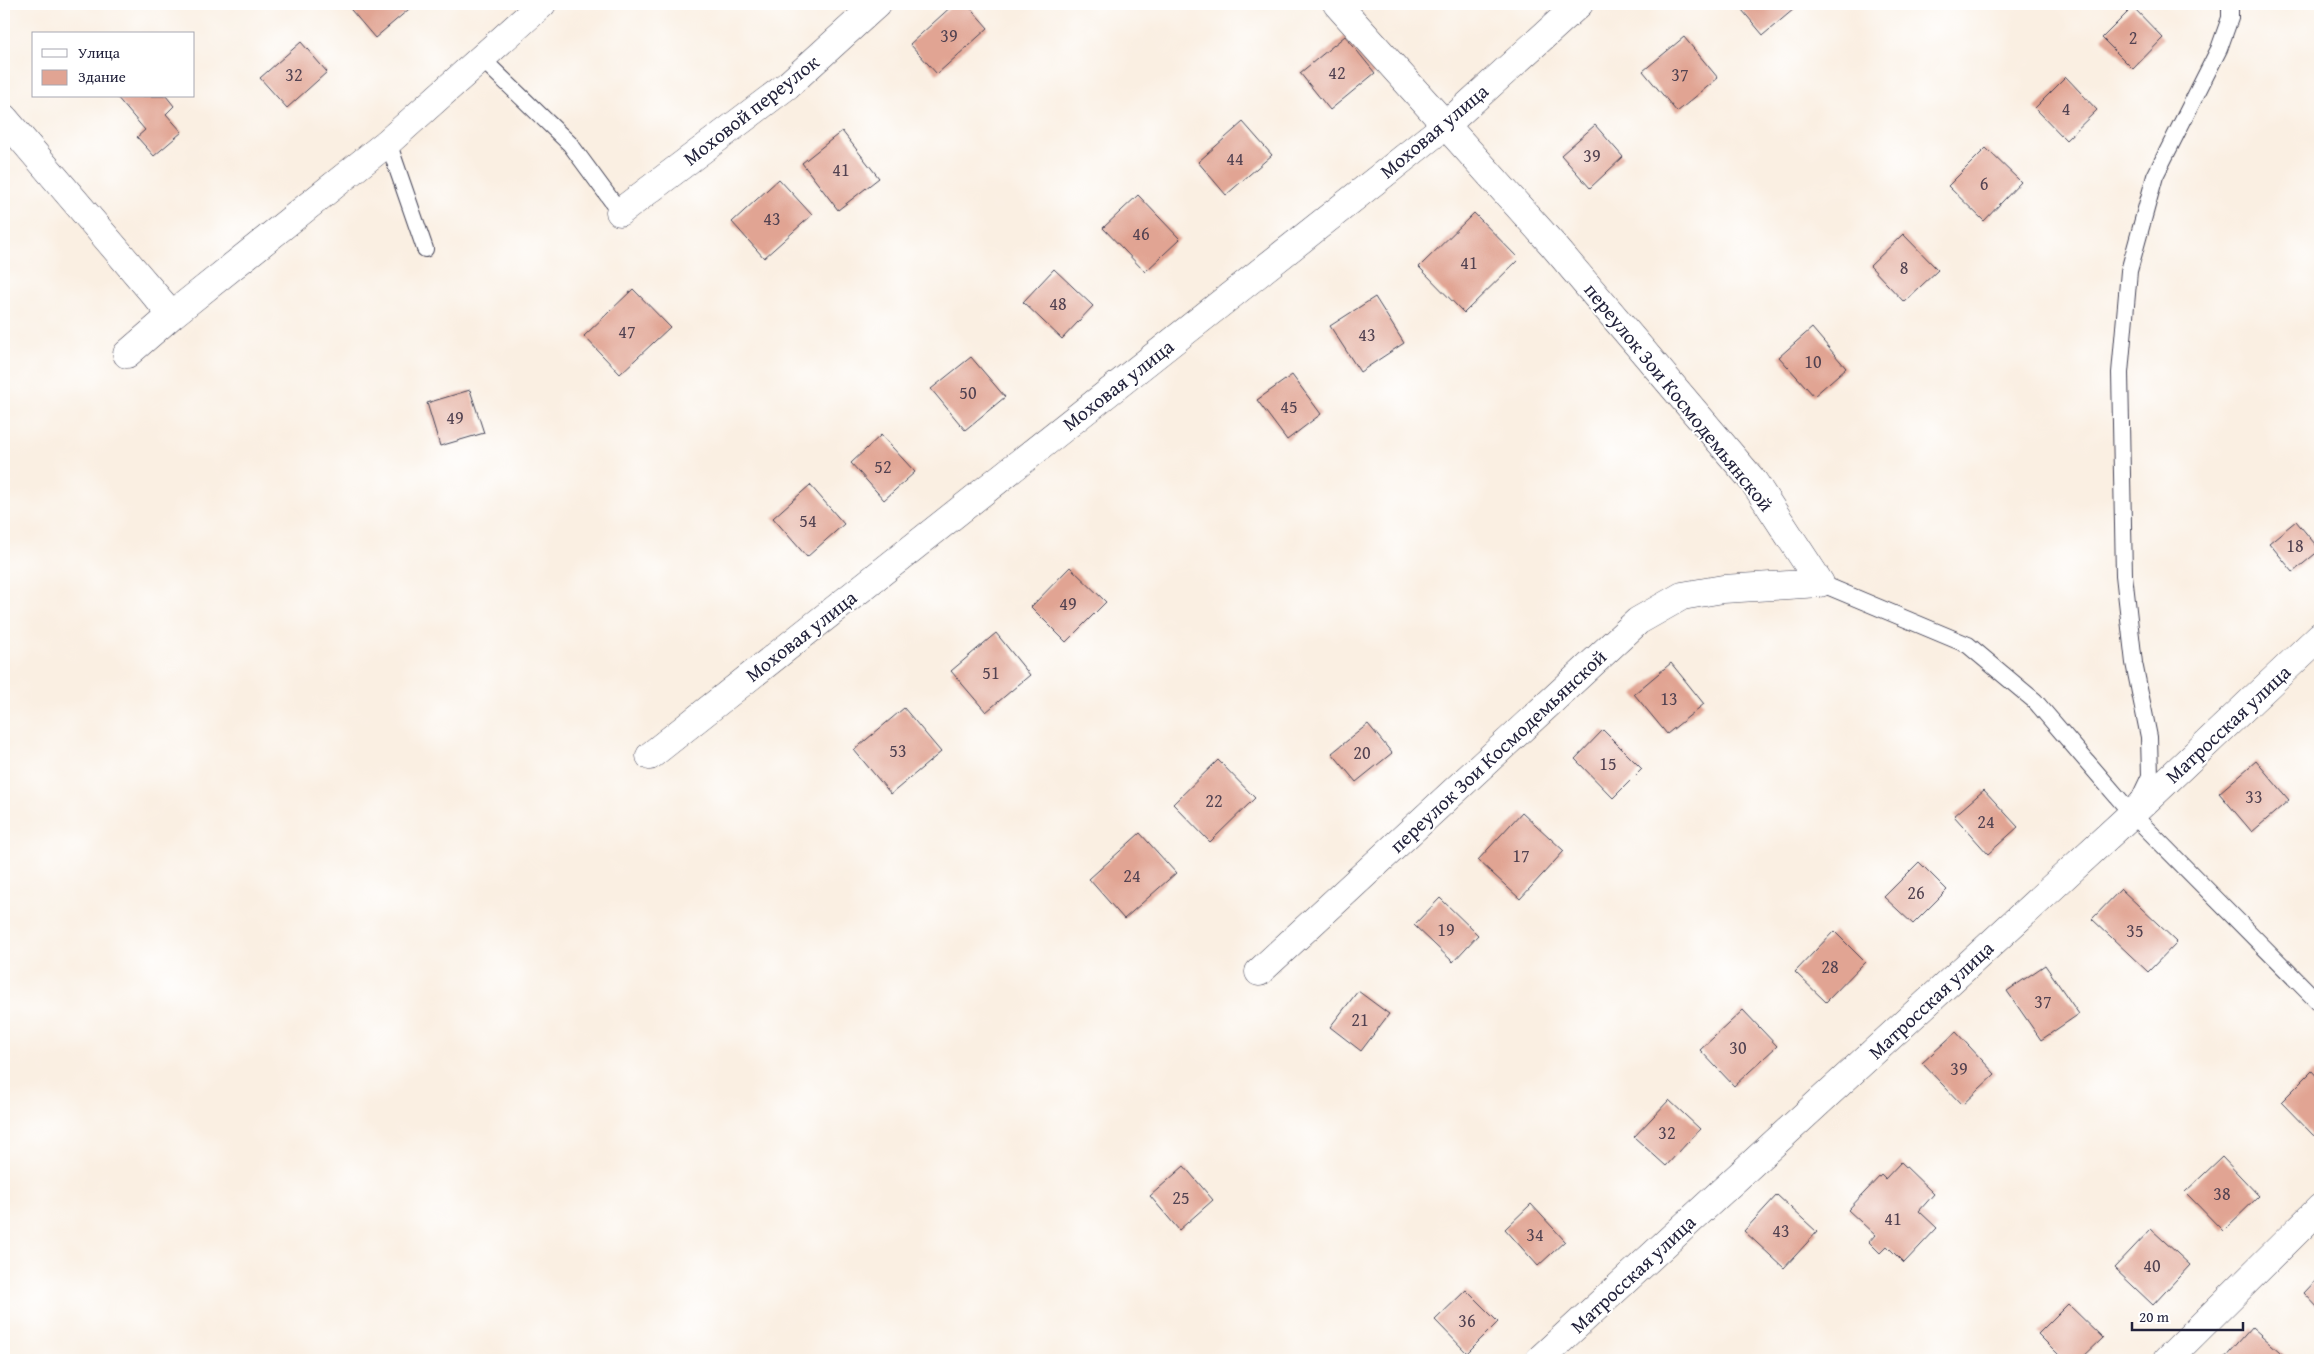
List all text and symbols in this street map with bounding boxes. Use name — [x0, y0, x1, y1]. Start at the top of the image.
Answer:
house number: 39 — [940, 22, 958, 49]
house number: 2 — [2129, 24, 2137, 51]
legend — [32, 32, 195, 98]
text: Улица — [78, 42, 121, 63]
street label: Моховой переулок — [677, 47, 825, 172]
house number: 42 — [1328, 59, 1346, 86]
house number: 32 — [285, 61, 303, 88]
house number: 37 — [1671, 61, 1689, 88]
text: Здание — [78, 66, 126, 87]
street label: Моховая улица — [1373, 76, 1495, 185]
house number: 4 — [2062, 95, 2070, 122]
house number: 39 — [1583, 142, 1601, 169]
house number: 44 — [1226, 145, 1244, 172]
house number: 41 — [832, 156, 850, 183]
house number: 6 — [1980, 170, 1988, 197]
house number: 43 — [763, 205, 781, 232]
house number: 46 — [1132, 220, 1150, 247]
house number: 41 — [1460, 249, 1478, 276]
house number: 8 — [1900, 254, 1908, 281]
street label: переулок Зои Космодемьянской — [1578, 276, 1781, 517]
house number: 48 — [1049, 290, 1067, 317]
house number: 47 — [618, 318, 636, 345]
house number: 43 — [1358, 321, 1376, 348]
street label: Моховая улица — [1056, 332, 1180, 437]
house number: 10 — [1804, 348, 1822, 375]
house number: 50 — [959, 379, 977, 406]
house number: 45 — [1280, 393, 1298, 420]
house number: 49 — [446, 404, 464, 431]
house number: 52 — [874, 453, 892, 480]
house number: 54 — [799, 507, 817, 534]
house number: 18 — [2286, 532, 2304, 559]
street label: Моховая улица — [739, 583, 863, 688]
house number: 49 — [1059, 590, 1077, 617]
street label: переулок Зои Космодемьянской — [1383, 642, 1613, 859]
street label: Матросская улица — [2158, 657, 2297, 790]
house number: 51 — [982, 659, 1000, 686]
house number: 13 — [1660, 685, 1678, 712]
house number: 53 — [889, 737, 907, 764]
house number: 20 — [1353, 739, 1371, 766]
house number: 15 — [1599, 750, 1617, 777]
house number: 33 — [2245, 783, 2263, 810]
house number: 22 — [1205, 787, 1223, 814]
house number: 24 — [1977, 808, 1995, 835]
house number: 17 — [1512, 842, 1530, 869]
house number: 24 — [1123, 862, 1141, 889]
house number: 26 — [1907, 879, 1925, 906]
house number: 19 — [1437, 916, 1455, 943]
house number: 35 — [2126, 917, 2144, 944]
street label: Матросская улица — [1861, 933, 2000, 1066]
house number: 28 — [1821, 953, 1839, 980]
house number: 37 — [2034, 988, 2052, 1015]
house number: 21 — [1351, 1006, 1369, 1033]
house number: 30 — [1729, 1034, 1747, 1061]
house number: 39 — [1950, 1055, 1968, 1082]
house number: 32 — [1658, 1119, 1676, 1146]
house number: 38 — [2213, 1180, 2231, 1207]
house number: 25 — [1172, 1184, 1190, 1211]
house number: 41 — [1884, 1205, 1902, 1232]
street label: Матросская улица — [1563, 1207, 1702, 1340]
house number: 43 — [1772, 1217, 1790, 1244]
house number: 34 — [1526, 1221, 1544, 1248]
house number: 40 — [2143, 1252, 2161, 1279]
scale bar — [2132, 1299, 2243, 1331]
text: 20 m — [2139, 1306, 2170, 1327]
house number: 36 — [1458, 1307, 1476, 1334]

